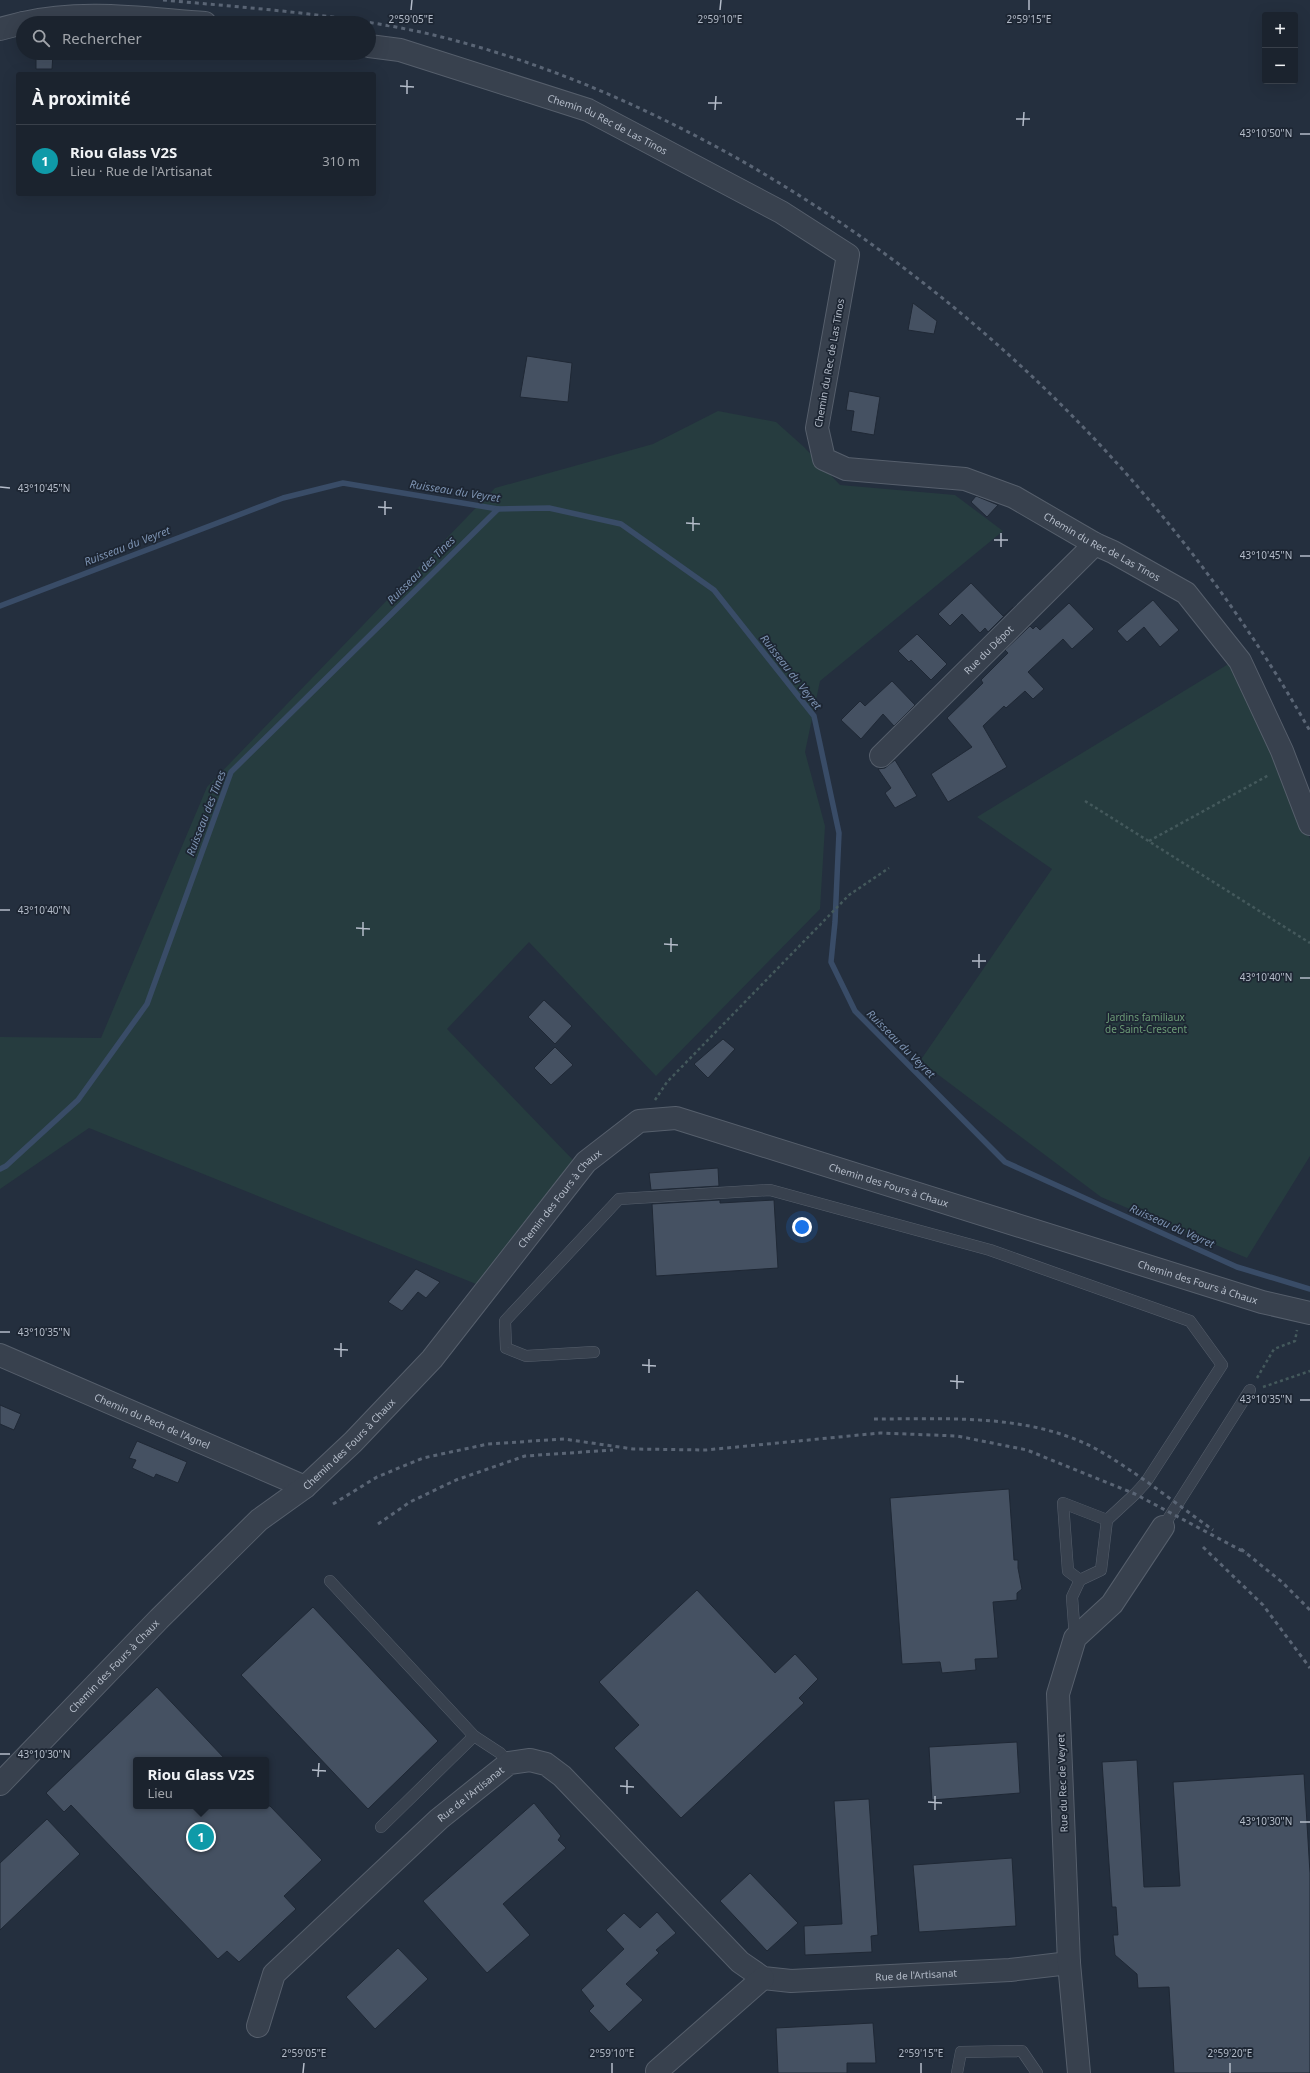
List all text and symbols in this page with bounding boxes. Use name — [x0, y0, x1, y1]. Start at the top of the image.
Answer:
text: 2°59'05"E — [389, 12, 433, 26]
text: 2°59'10"E — [698, 12, 742, 26]
text: 2°59'15"E — [1007, 12, 1051, 26]
map controls — [1262, 12, 1298, 84]
button: + — [1262, 12, 1298, 48]
search box — [16, 16, 376, 60]
icon: search — [30, 27, 52, 49]
text: Rechercher — [62, 28, 142, 48]
button: − — [1262, 48, 1298, 84]
text: À proximité — [32, 87, 131, 110]
street label: Chemin du Rec de Las Tinos — [546, 91, 670, 158]
text: 43°10'50"N — [1240, 126, 1292, 140]
text: Riou Glass V2S — [70, 142, 177, 162]
text: 1 — [41, 152, 49, 170]
text: 310 m — [322, 152, 360, 170]
text: Lieu · Rue de l'Artisanat — [70, 162, 212, 180]
street label: Chemin du Rec de Las Tinos — [811, 297, 847, 429]
water label: Ruisseau du Veyret — [409, 476, 502, 505]
text: 43°10'45"N — [18, 481, 70, 495]
street label: Chemin du Rec de Las Tinos — [1041, 509, 1163, 584]
water label: Ruisseau du Veyret — [82, 522, 172, 569]
water label: Ruisseau des Tines — [383, 532, 458, 607]
text: 43°10'45"N — [1240, 548, 1292, 562]
street label: Rue du Dépot — [960, 622, 1016, 677]
water label: Ruisseau du Veyret — [757, 631, 826, 712]
water label: Ruisseau des Tines — [182, 768, 229, 858]
text: 43°10'40"N — [18, 903, 70, 917]
text: 43°10'40"N — [1240, 970, 1292, 984]
water label: Ruisseau du Veyret — [864, 1006, 939, 1081]
park label: Jardins familiaux de Saint-Crescent — [1105, 1010, 1187, 1036]
street label: Chemin des Fours à Chaux — [514, 1145, 605, 1251]
street label: Chemin des Fours à Chaux — [827, 1159, 951, 1210]
water label: Ruisseau du Veyret — [1128, 1200, 1217, 1251]
your location — [792, 1217, 812, 1237]
street label: Chemin des Fours à Chaux — [1136, 1256, 1260, 1307]
text: 43°10'35"N — [18, 1325, 70, 1339]
street label: Chemin du Pech de l'Agnel — [92, 1390, 212, 1452]
text: 43°10'35"N — [1240, 1392, 1292, 1406]
street label: Chemin des Fours à Chaux — [300, 1394, 399, 1493]
street label: Chemin des Fours à Chaux — [65, 1616, 163, 1716]
street label: Rue du Rec de Veyret — [1053, 1733, 1071, 1833]
text: 43°10'30"N — [18, 1747, 70, 1761]
popup — [133, 1757, 269, 1809]
street label: Rue de l'Artisanat — [434, 1763, 507, 1825]
text: Riou Glass V2S — [147, 1764, 255, 1784]
text: Lieu — [147, 1784, 173, 1802]
text: 43°10'30"N — [1240, 1814, 1292, 1828]
pin: 1 — [188, 1822, 214, 1852]
street label: Rue de l'Artisanat — [875, 1966, 958, 1984]
text: 2°59'05"E — [282, 2046, 326, 2060]
text: 2°59'10"E — [590, 2046, 634, 2060]
text: 2°59'15"E — [899, 2046, 943, 2060]
text: 2°59'20"E — [1208, 2046, 1252, 2060]

